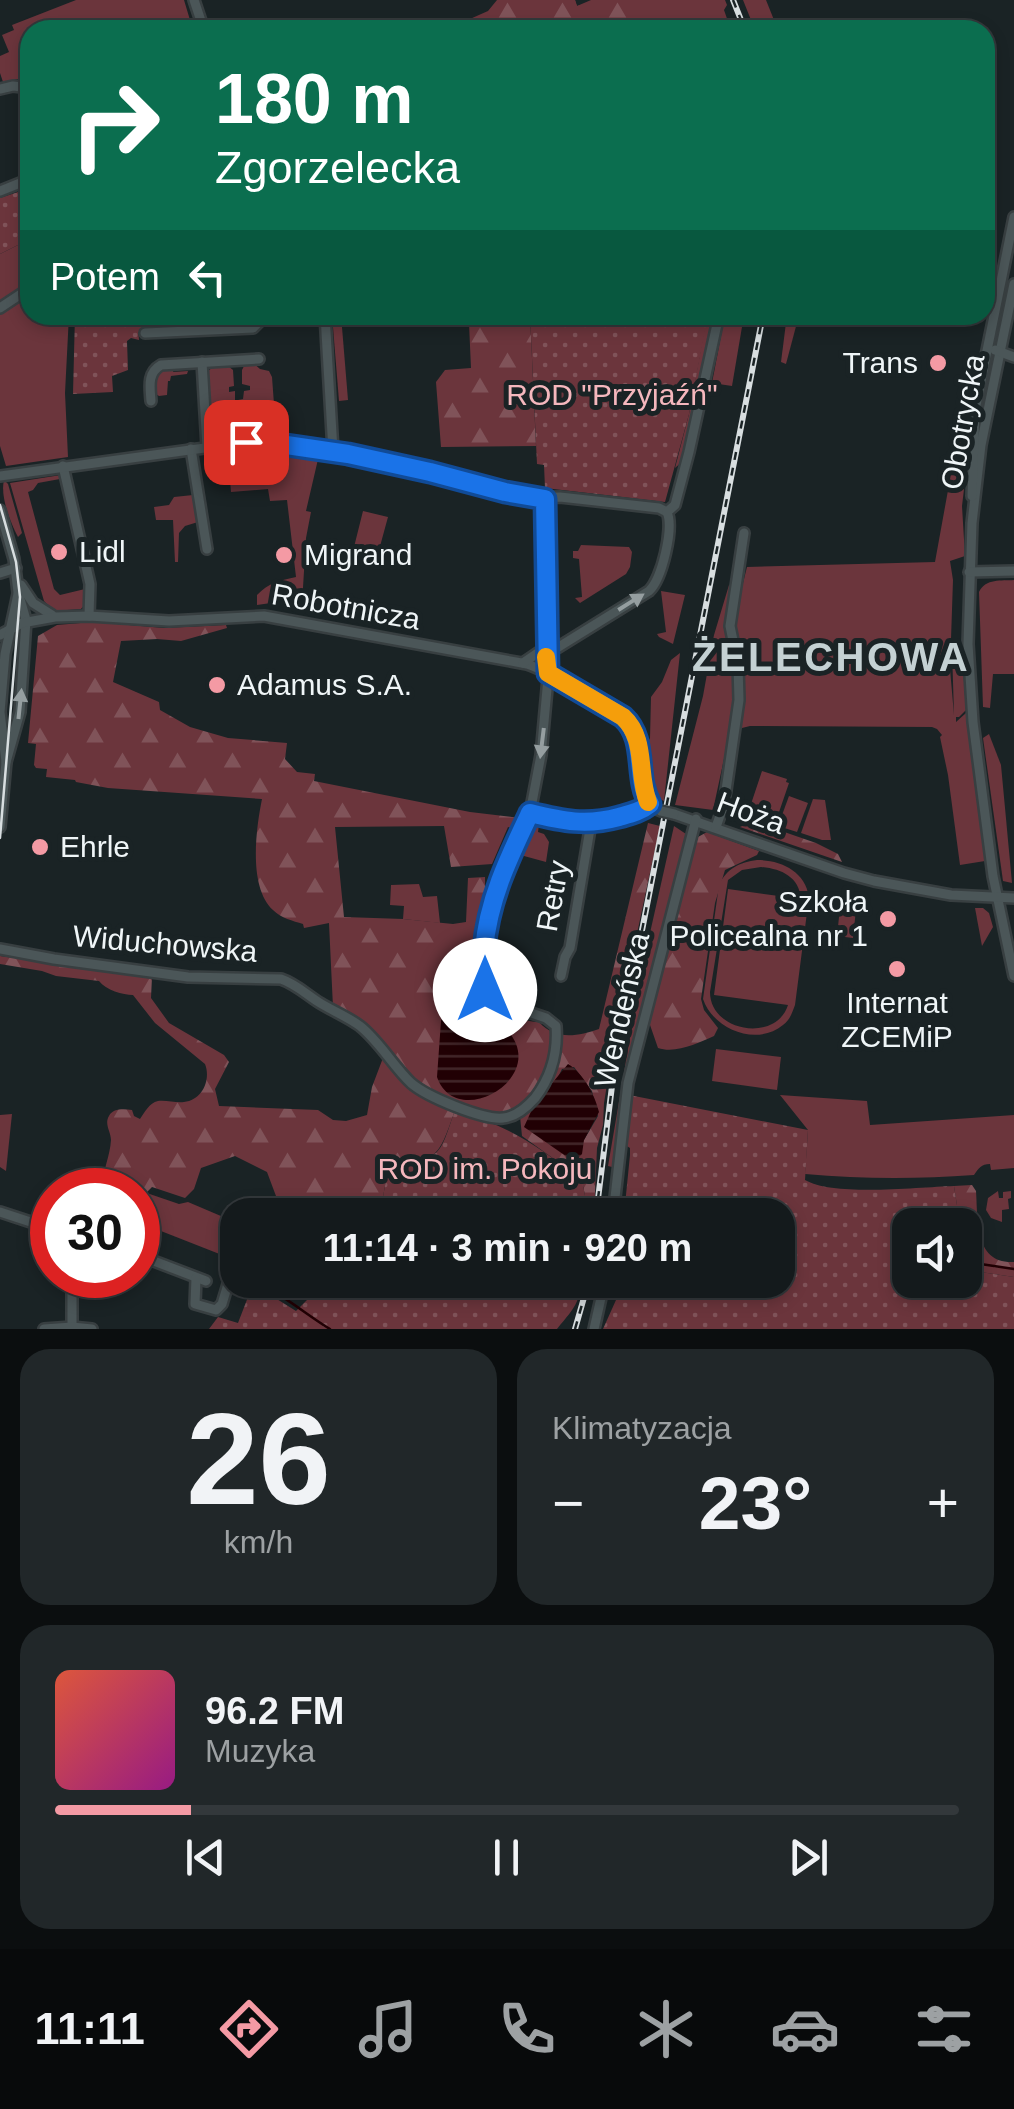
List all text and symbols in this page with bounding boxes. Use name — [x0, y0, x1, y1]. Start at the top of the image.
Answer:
icon: right — [50, 60, 180, 190]
text: 180 m — [215, 60, 413, 138]
text: Zgorzelecka — [215, 142, 460, 193]
icon: left — [180, 250, 235, 305]
text: Potem — [50, 256, 160, 298]
place label: Trans — [842, 346, 918, 379]
street label: Obotrycka — [934, 351, 991, 492]
marker: Trans — [927, 352, 949, 374]
park label: ROD "Przyjaźń" — [506, 378, 718, 411]
pin — [204, 400, 289, 485]
icon: arrive — [219, 415, 274, 470]
place label: Lidl — [79, 535, 126, 568]
place label: Migrand — [304, 538, 412, 571]
marker: Lidl — [48, 541, 70, 563]
marker: Migrand — [273, 544, 295, 566]
street label: Robotnicza — [269, 577, 423, 636]
one-way arrow — [617, 593, 644, 612]
district label: ŻELECHOWA — [692, 635, 970, 679]
place label: Adamus S.A. — [237, 668, 412, 701]
marker: Adamus S.A. — [206, 674, 228, 696]
one-way arrow — [12, 688, 28, 719]
one-way arrow — [534, 728, 550, 760]
street label: Hoża — [713, 785, 790, 840]
place label: Ehrle — [60, 830, 130, 863]
marker: Ehrle — [29, 836, 51, 858]
street label: Retry — [530, 858, 575, 934]
place label: Szkoła Policealna nr 1 — [670, 885, 868, 952]
marker: Szkoła Policealna nr 1 — [877, 908, 899, 930]
street label: Widuchowska — [71, 919, 259, 968]
street label: Wendeńska — [588, 929, 655, 1091]
position arrow — [433, 938, 537, 1042]
marker: Internat ZCEMiP — [886, 958, 908, 980]
place label: Internat ZCEMiP — [841, 986, 953, 1053]
park label: ROD im. Pokoju — [377, 1152, 593, 1185]
speed limit sign: 30 — [30, 1168, 160, 1298]
map controls — [892, 1208, 982, 1298]
button: sound — [892, 1208, 982, 1298]
text: 11:14 · 3 min · 920 m — [323, 1227, 692, 1269]
text: 26 — [186, 1386, 331, 1532]
text: Klimatyzacja — [552, 1410, 732, 1446]
text: 23° — [699, 1461, 812, 1545]
text: − — [552, 1472, 584, 1534]
text: + — [927, 1472, 959, 1534]
text: km/h — [224, 1524, 293, 1560]
text: 96.2 FM — [205, 1690, 344, 1732]
text: Muzyka — [205, 1733, 315, 1769]
icon: previous — [178, 1830, 233, 1885]
icon: pause — [479, 1830, 534, 1885]
icon: next — [781, 1830, 836, 1885]
icon: directions — [214, 1994, 284, 2064]
icon: music — [353, 1994, 423, 2064]
icon: phone — [492, 1994, 562, 2064]
icon: climate — [631, 1994, 701, 2064]
icon: car — [770, 1994, 840, 2064]
icon: filters — [909, 1994, 979, 2064]
text: 11:11 — [35, 2003, 145, 2054]

